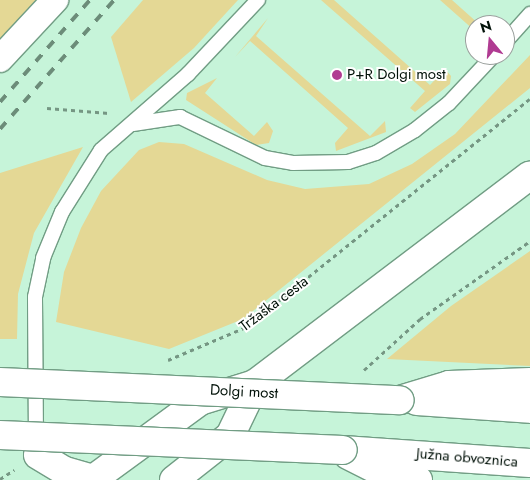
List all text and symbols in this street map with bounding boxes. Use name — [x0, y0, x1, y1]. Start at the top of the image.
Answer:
north arrow — [465, 15, 515, 65]
text: N — [478, 15, 494, 38]
place label: P+R Dolgi most — [347, 66, 446, 84]
marker: P+R Dolgi most — [331, 69, 343, 81]
street label: Tržaška cesta — [236, 272, 312, 336]
street label: Dolgi most — [209, 381, 279, 403]
street label: Južna obvoznica — [415, 445, 519, 471]

